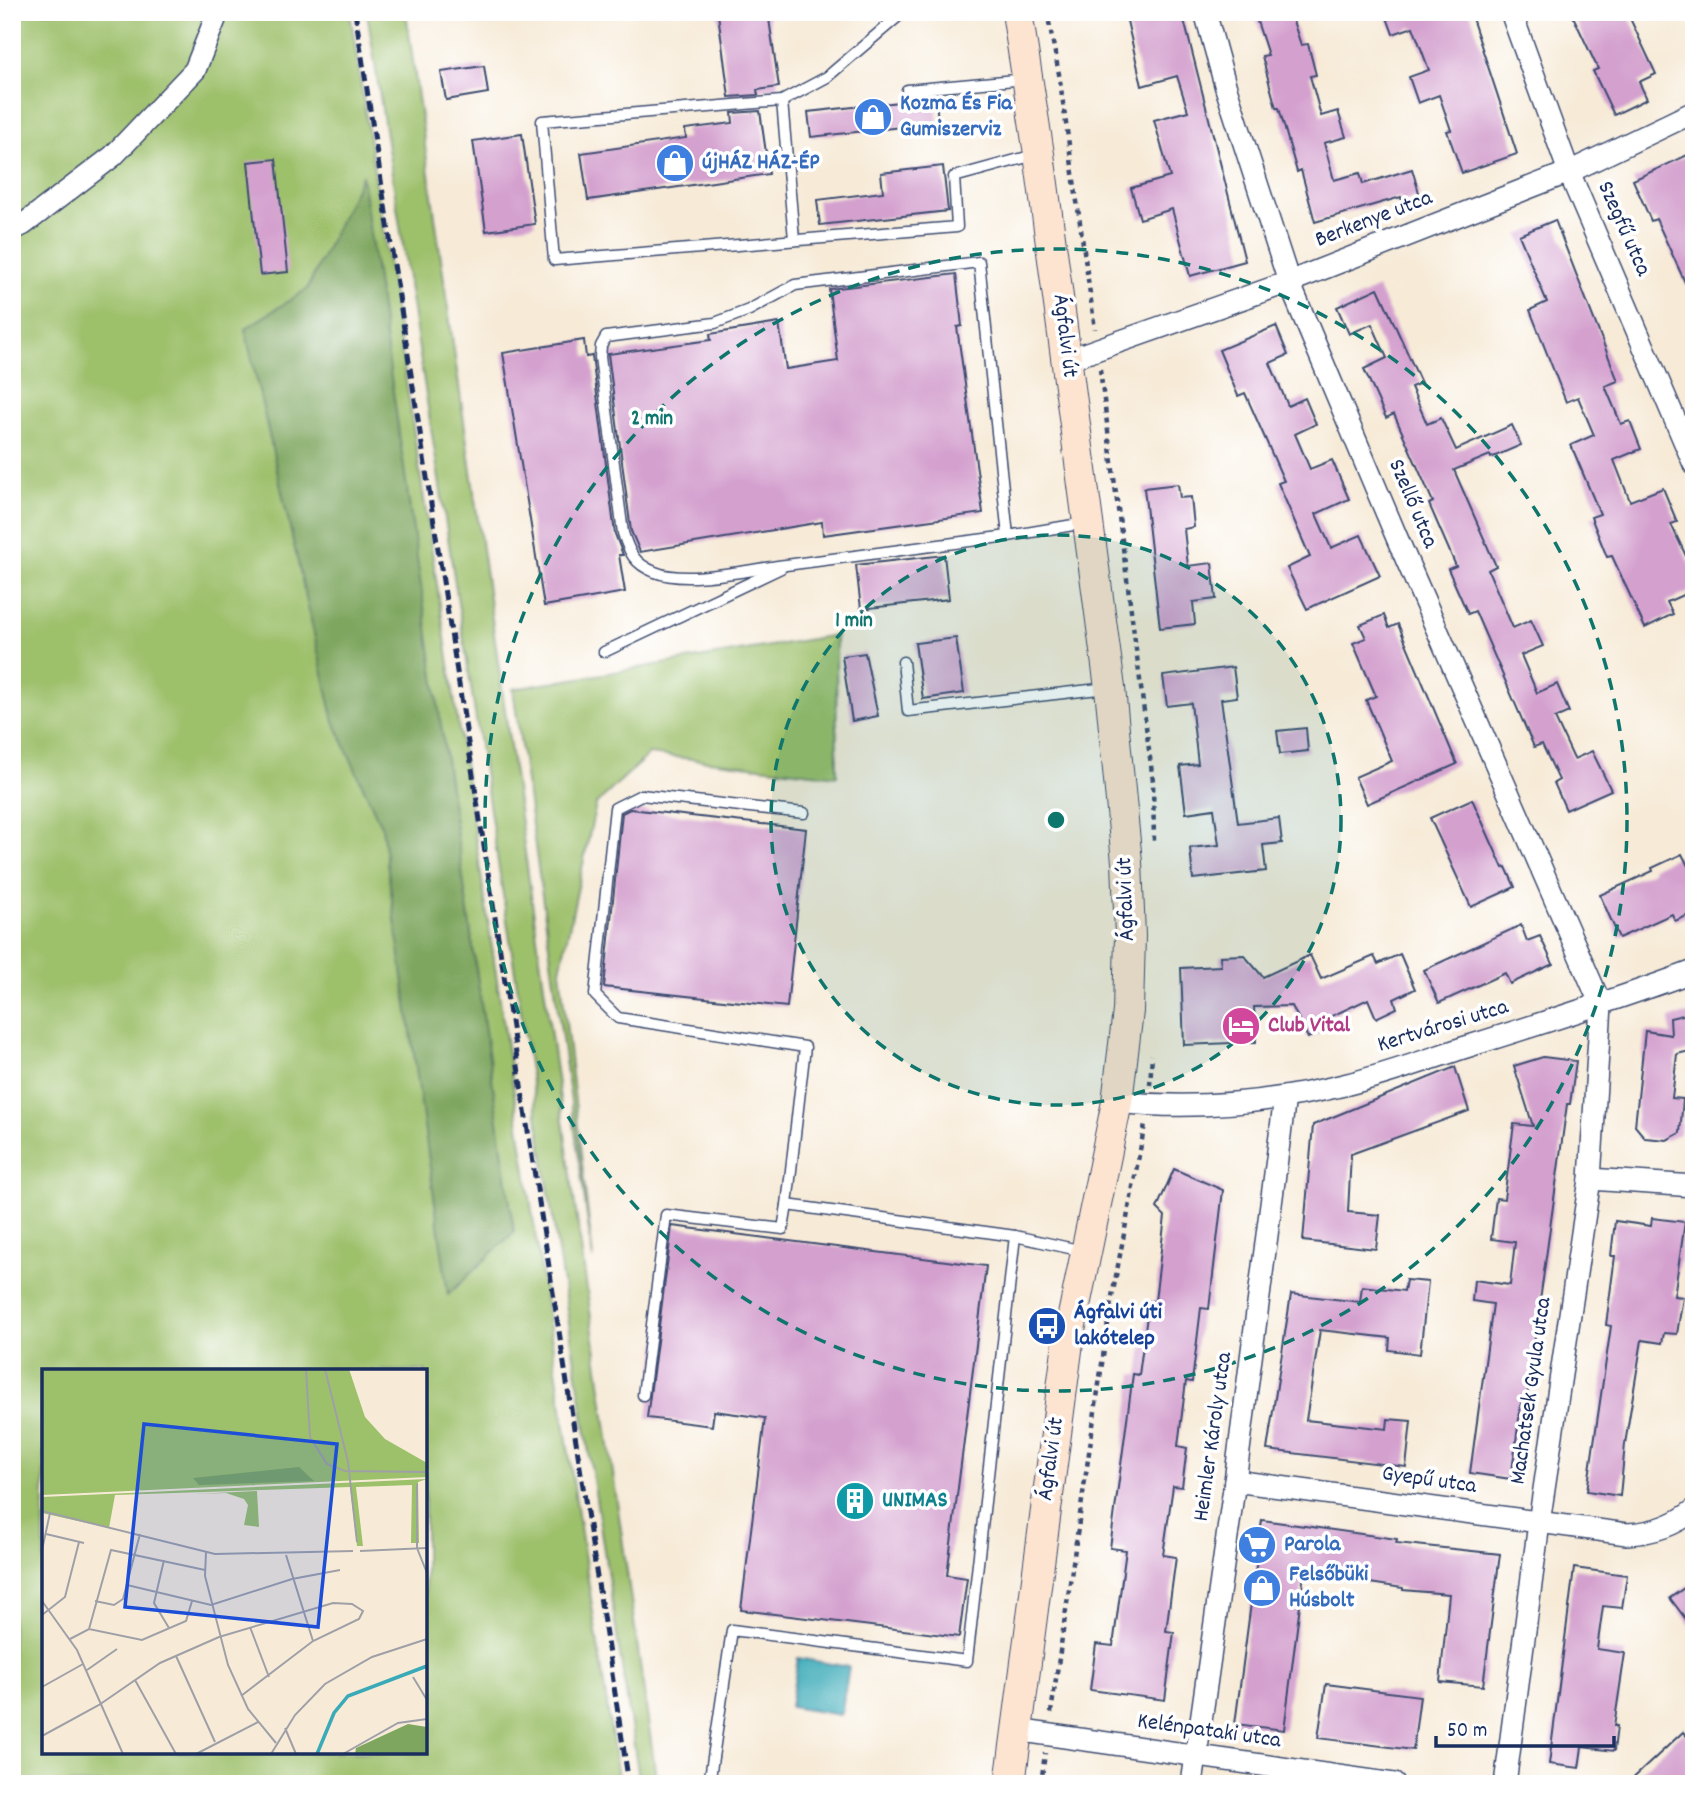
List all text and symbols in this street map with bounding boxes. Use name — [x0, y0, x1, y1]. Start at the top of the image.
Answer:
place label: Kozma És Fia Gumiszerviz — [900, 88, 1013, 147]
shop icon: Kozma És Fia Gumiszerviz — [852, 96, 894, 138]
shop icon: újHÁZ HÁZ-ÉP — [654, 142, 696, 184]
place label: újHÁZ HÁZ-ÉP — [702, 147, 820, 180]
street label: Szegfű utca — [1587, 176, 1659, 283]
street label: Berkenye utca — [1311, 182, 1438, 257]
street label: Ágfalvi út — [1043, 292, 1085, 380]
text: 2 min — [631, 405, 673, 435]
street label: Szellő utca — [1378, 454, 1446, 555]
text: 1 min — [835, 607, 873, 637]
centre of rings — [1044, 808, 1068, 832]
street label: Ágfalvi út — [1109, 857, 1145, 941]
street label: Kertvárosi utca — [1374, 991, 1514, 1063]
hotel icon: Club Vital — [1220, 1005, 1262, 1047]
place label: Club Vital — [1268, 1010, 1351, 1043]
street label: Machatsek Gyula utca — [1503, 1294, 1562, 1487]
place label: Ágfalvi úti lakótelep — [1074, 1297, 1163, 1356]
bus stop icon: Ágfalvi úti lakótelep — [1026, 1305, 1068, 1347]
street label: Heimler Károly utca — [1186, 1349, 1242, 1524]
inset map — [42, 1369, 427, 1754]
street label: Ágfalvi út — [1030, 1415, 1074, 1503]
street label: Gyepű utca — [1380, 1458, 1480, 1504]
building icon: UNIMAS — [834, 1480, 876, 1522]
place label: UNIMAS — [882, 1485, 948, 1518]
supermarket icon: Parola — [1236, 1524, 1278, 1566]
place label: Parola — [1284, 1529, 1341, 1562]
place label: Felsőbüki Húsbolt — [1289, 1559, 1369, 1618]
shop icon: Felsőbüki Húsbolt — [1241, 1567, 1283, 1609]
scale bar — [1436, 1705, 1615, 1749]
street label: Kelénpataki utca — [1135, 1706, 1284, 1759]
text: 50 m — [1447, 1717, 1487, 1747]

